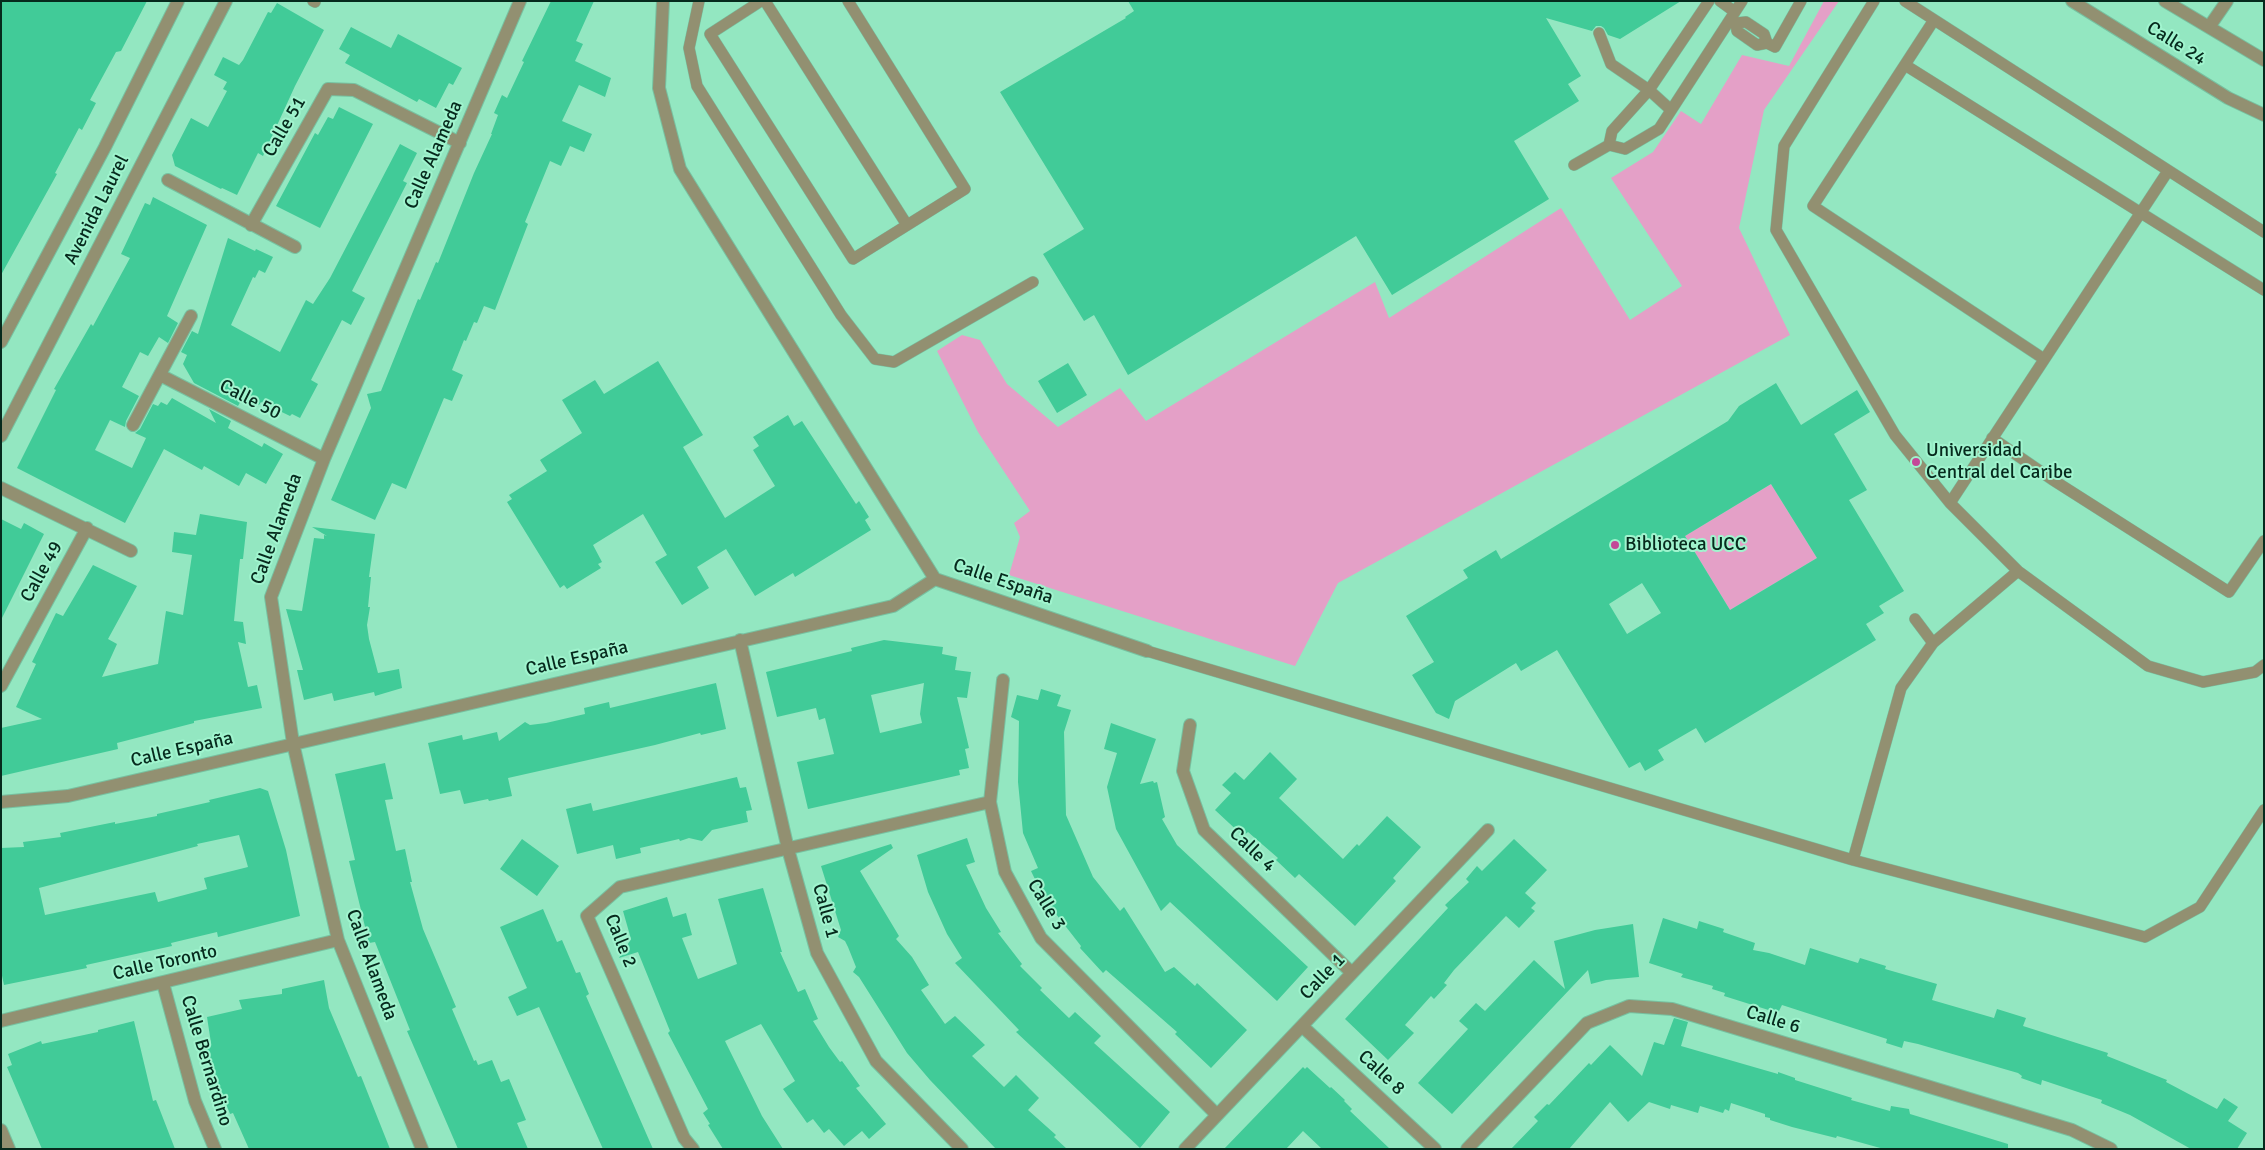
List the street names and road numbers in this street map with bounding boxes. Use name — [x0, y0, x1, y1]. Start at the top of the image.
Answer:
street label: Calle 24 — [2142, 17, 2210, 71]
street label: Calle 51 — [259, 93, 311, 161]
street label: Calle Alameda — [400, 97, 468, 213]
street label: Avenida Laurel — [60, 151, 134, 269]
street label: Calle 50 — [215, 375, 285, 425]
street label: Calle Alameda — [246, 470, 308, 588]
street label: Calle 49 — [16, 538, 68, 606]
street label: Calle España — [950, 554, 1056, 610]
street label: Calle España — [524, 636, 630, 682]
street label: Calle España — [129, 727, 235, 773]
street label: Calle 4 — [1224, 822, 1280, 878]
street label: Calle 3 — [1022, 875, 1070, 935]
street label: Calle 1 — [807, 881, 843, 941]
street label: Calle Alameda — [340, 906, 402, 1024]
street label: Calle 2 — [599, 911, 641, 971]
street label: Calle Toronto — [111, 940, 219, 986]
street label: Calle 1 — [1295, 949, 1351, 1005]
street label: Calle Bernardino — [175, 993, 237, 1129]
street label: Calle 6 — [1743, 1001, 1803, 1039]
street label: Calle 8 — [1353, 1046, 1409, 1100]

